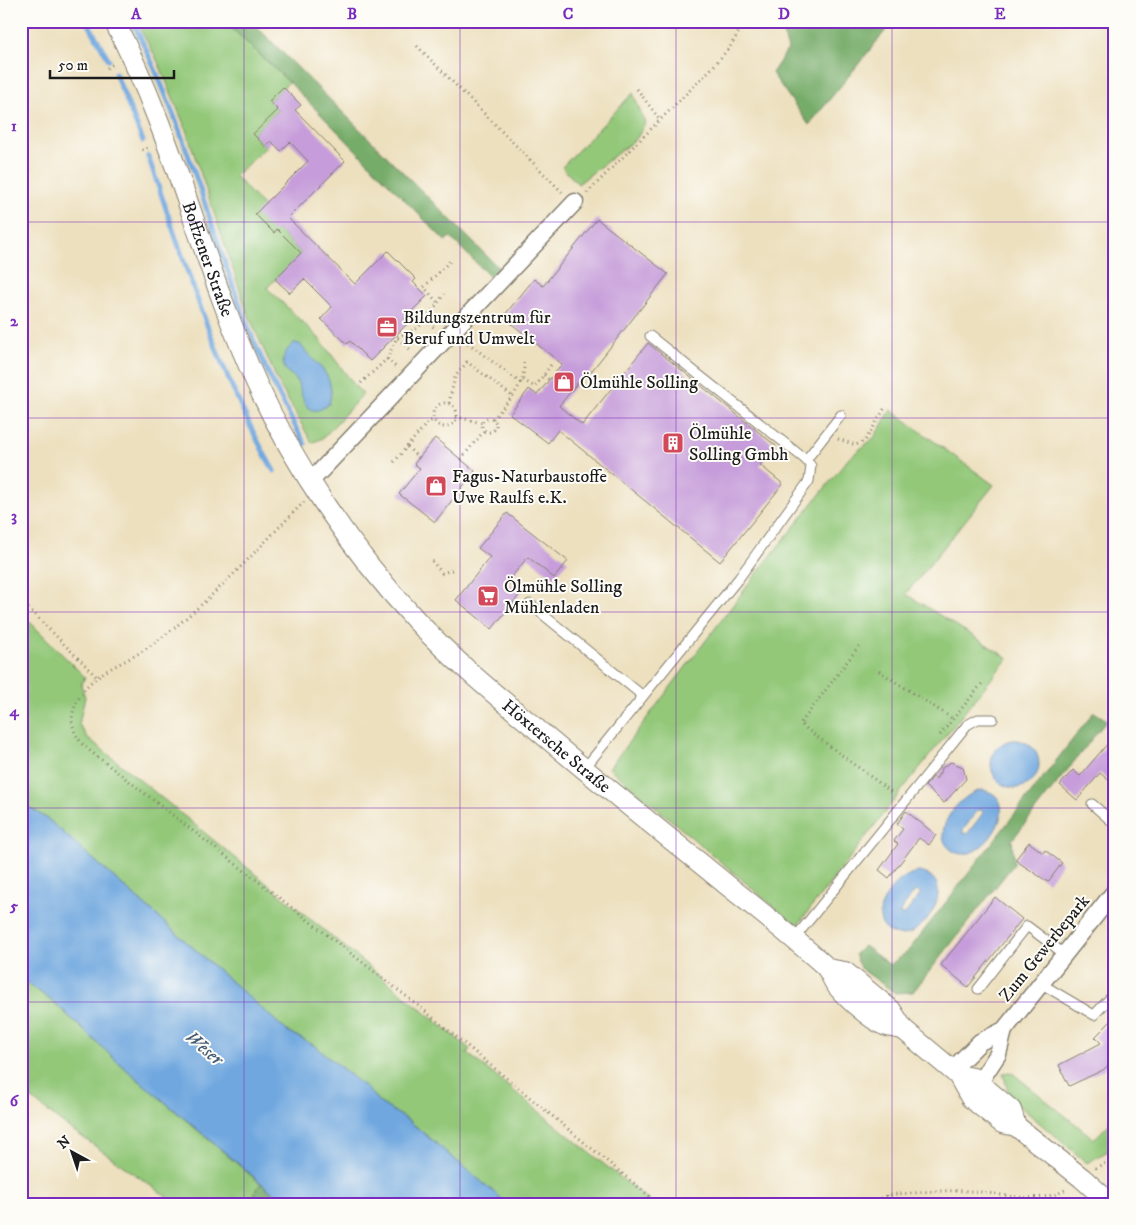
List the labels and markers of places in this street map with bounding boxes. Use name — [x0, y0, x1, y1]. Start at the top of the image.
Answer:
place label: Bildungszentrum für Beruf und Umwelt — [403, 307, 551, 350]
office icon: Bildungszentrum für Beruf und Umwelt — [375, 315, 399, 339]
shop icon: Ölmühle Solling — [552, 370, 576, 394]
place label: Ölmühle Solling — [580, 372, 698, 394]
place label: Ölmühle Solling Gmbh — [689, 423, 789, 466]
building icon: Ölmühle Solling Gmbh — [661, 431, 685, 455]
place label: Fagus-Naturbaustoffe Uwe Raulfs e.K. — [452, 466, 607, 509]
shop icon: Fagus-Naturbaustoffe Uwe Raulfs e.K. — [424, 474, 448, 498]
place label: Ölmühle Solling Mühlenladen — [504, 576, 622, 619]
supermarket icon: Ölmühle Solling Mühlenladen — [476, 584, 500, 608]

